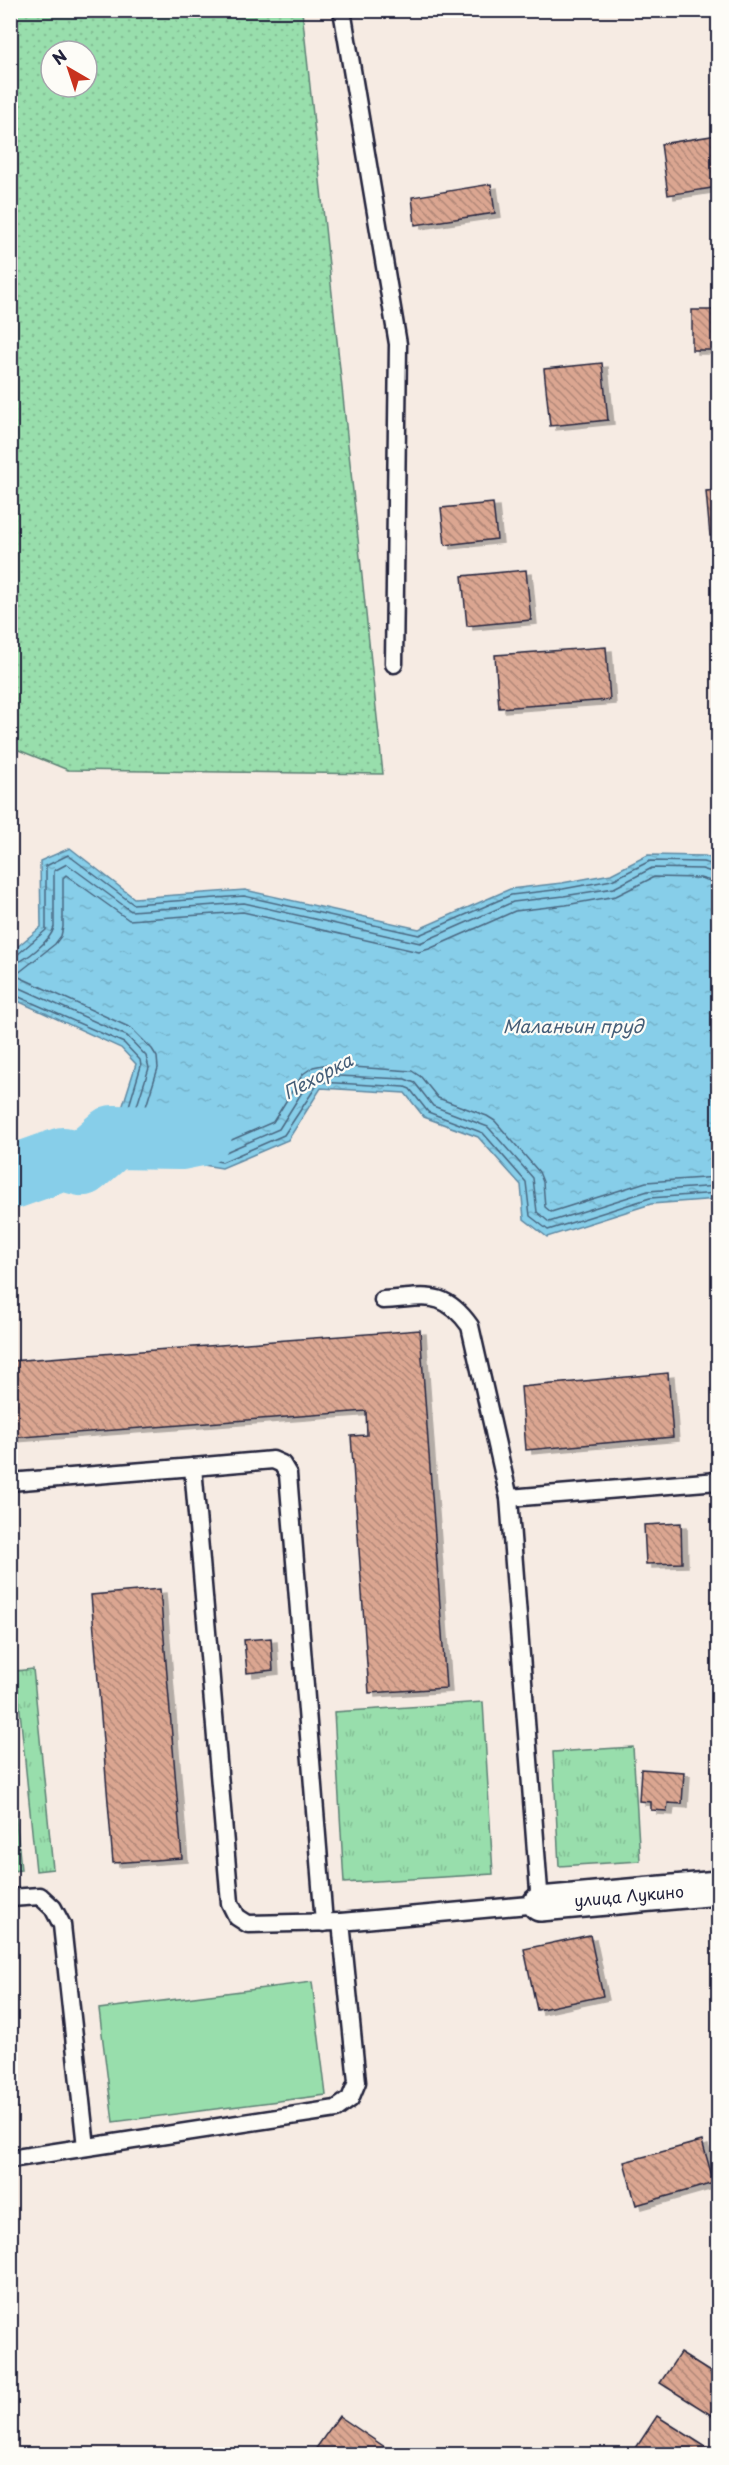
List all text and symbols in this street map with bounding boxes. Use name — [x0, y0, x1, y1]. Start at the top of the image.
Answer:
north arrow — [39, 39, 99, 99]
text: N — [46, 43, 71, 70]
water label: Маланьин пруд — [503, 1012, 645, 1039]
water label: Пехорка — [278, 1046, 358, 1105]
street label: улица Лукино — [573, 1878, 685, 1912]

